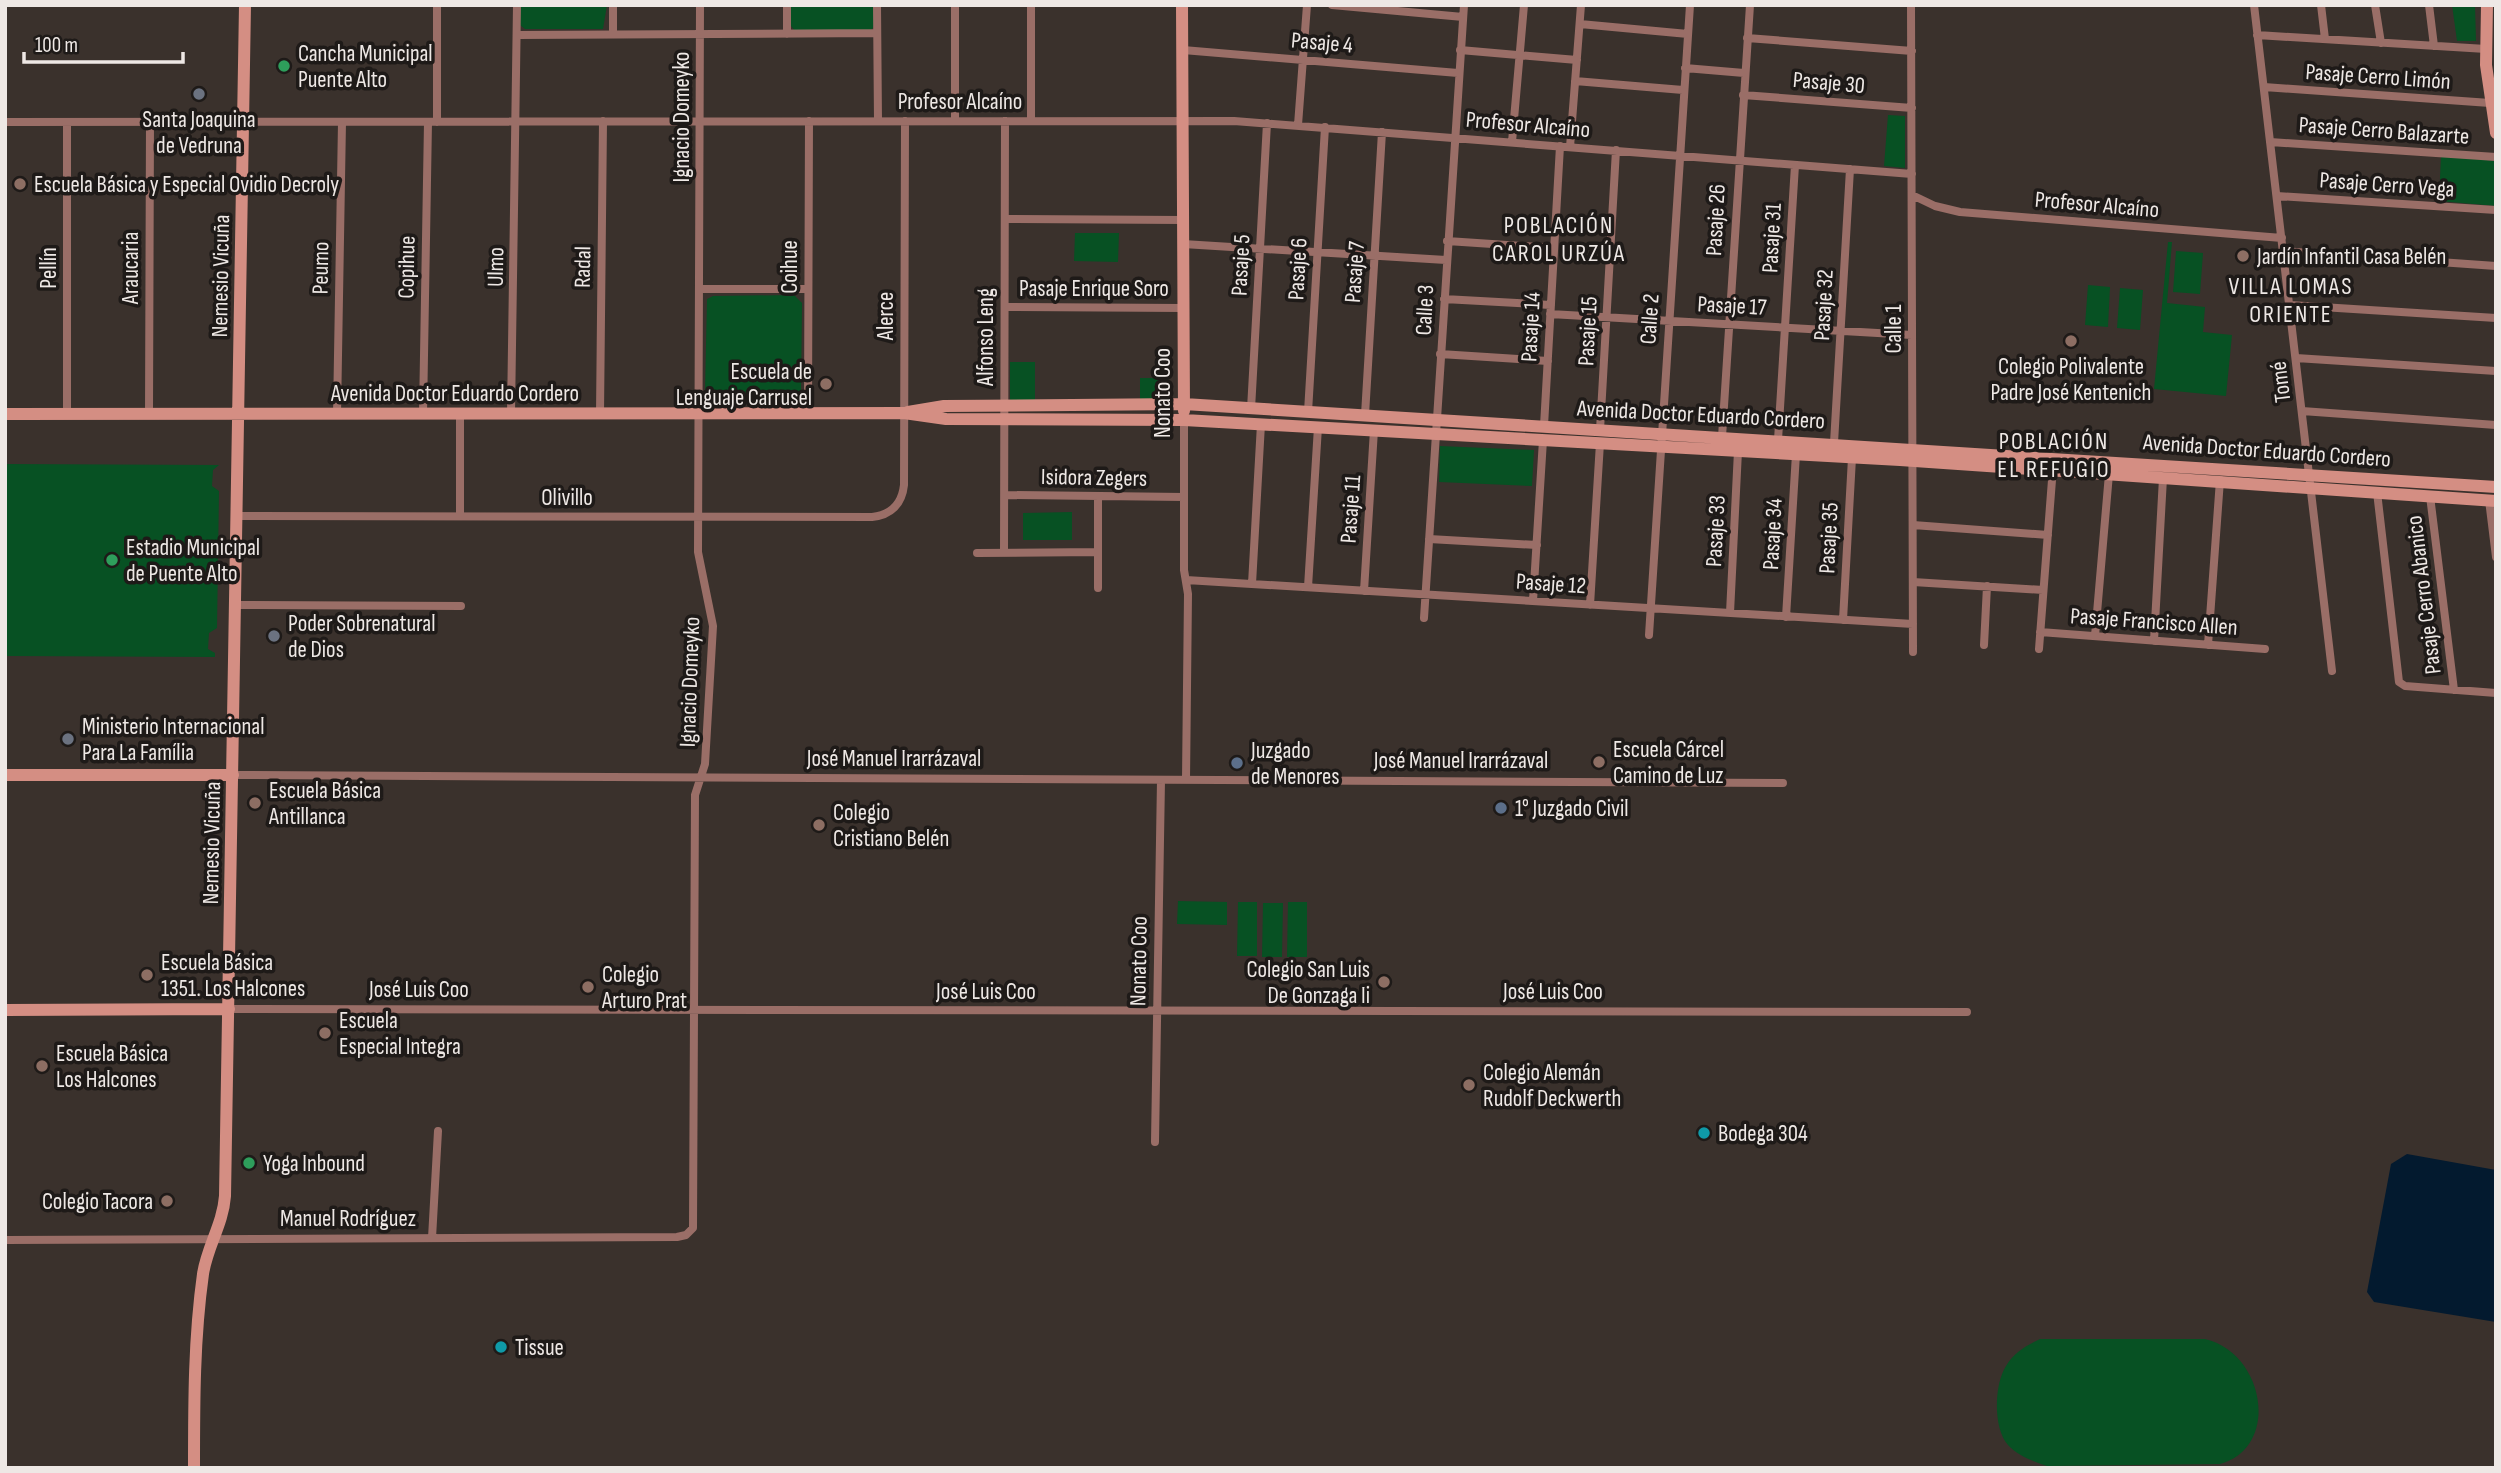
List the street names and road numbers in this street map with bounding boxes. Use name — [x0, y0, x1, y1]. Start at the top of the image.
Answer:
street label: Pasaje 4 — [1290, 26, 1354, 60]
street label: Ignacio Domeyko — [668, 52, 696, 182]
street label: Pasaje Cerro Limón — [2304, 58, 2451, 96]
street label: Pasaje 30 — [1792, 66, 1866, 100]
street label: Profesor Alcaíno — [898, 88, 1022, 116]
street label: Profesor Alcaíno — [1465, 106, 1591, 144]
street label: Pasaje Cerro Balazarte — [2298, 111, 2470, 151]
street label: Pasaje Cerro Vega — [2319, 166, 2455, 204]
street label: Pasaje 26 — [1700, 183, 1732, 257]
street label: Profesor Alcaíno — [2034, 186, 2160, 224]
street label: Pasaje 31 — [1756, 202, 1788, 274]
street label: Nemesio Vicuña — [206, 214, 236, 338]
street label: Araucaria — [117, 232, 145, 305]
street label: Pasaje 5 — [1225, 234, 1257, 297]
street label: Copihue — [392, 235, 422, 299]
street label: Pasaje 6 — [1282, 237, 1314, 301]
street label: Coihue — [776, 240, 804, 294]
street label: Pasaje 7 — [1339, 240, 1371, 304]
street label: Peumo — [307, 241, 335, 295]
street label: Radal — [569, 246, 597, 288]
street label: Pellín — [35, 247, 63, 289]
street label: Ulmo — [482, 247, 510, 287]
street label: Pasaje 32 — [1808, 269, 1840, 341]
street label: Pasaje Enrique Soro — [1019, 275, 1169, 303]
street label: Calle 3 — [1410, 284, 1440, 336]
street label: Alfonso Leng — [972, 288, 1000, 387]
street label: Pasaje 17 — [1697, 290, 1767, 322]
street label: Pasaje 14 — [1515, 291, 1547, 363]
street label: Alerce — [872, 292, 900, 341]
street label: Calle 2 — [1634, 293, 1666, 345]
street label: Pasaje 15 — [1572, 296, 1604, 367]
street label: Calle 1 — [1880, 304, 1908, 354]
street label: Nonato Coo — [1149, 348, 1177, 438]
street label: Tomé — [2265, 360, 2297, 404]
street label: Avenida Doctor Eduardo Cordero — [330, 380, 579, 408]
street label: Avenida Doctor Eduardo Cordero — [1575, 394, 1826, 435]
street label: Avenida Doctor Eduardo Cordero — [2141, 428, 2392, 474]
street label: Isidora Zegers — [1041, 463, 1147, 493]
street label: Pasaje 11 — [1335, 474, 1367, 544]
street label: Olivillo — [541, 484, 593, 512]
street label: Pasaje 33 — [1700, 495, 1732, 568]
street label: Pasaje 34 — [1757, 497, 1789, 571]
street label: Pasaje 35 — [1813, 502, 1845, 574]
street label: Pasaje Cerro Abanico — [2400, 514, 2448, 676]
street label: Pasaje 12 — [1515, 568, 1587, 600]
street label: Pasaje Francisco Allen — [2069, 602, 2239, 642]
street label: Ignacio Domeyko — [674, 616, 706, 748]
street label: José Manuel Irarrázaval — [806, 745, 981, 773]
street label: José Manuel Irarrázaval — [1373, 747, 1548, 775]
street label: Nemesio Vicuña — [197, 781, 227, 905]
street label: Nonato Coo — [1124, 916, 1154, 1006]
street label: José Luis Coo — [368, 976, 469, 1004]
street label: José Luis Coo — [935, 978, 1036, 1006]
street label: José Luis Coo — [1502, 978, 1603, 1006]
street label: Manuel Rodríguez — [280, 1205, 416, 1233]

